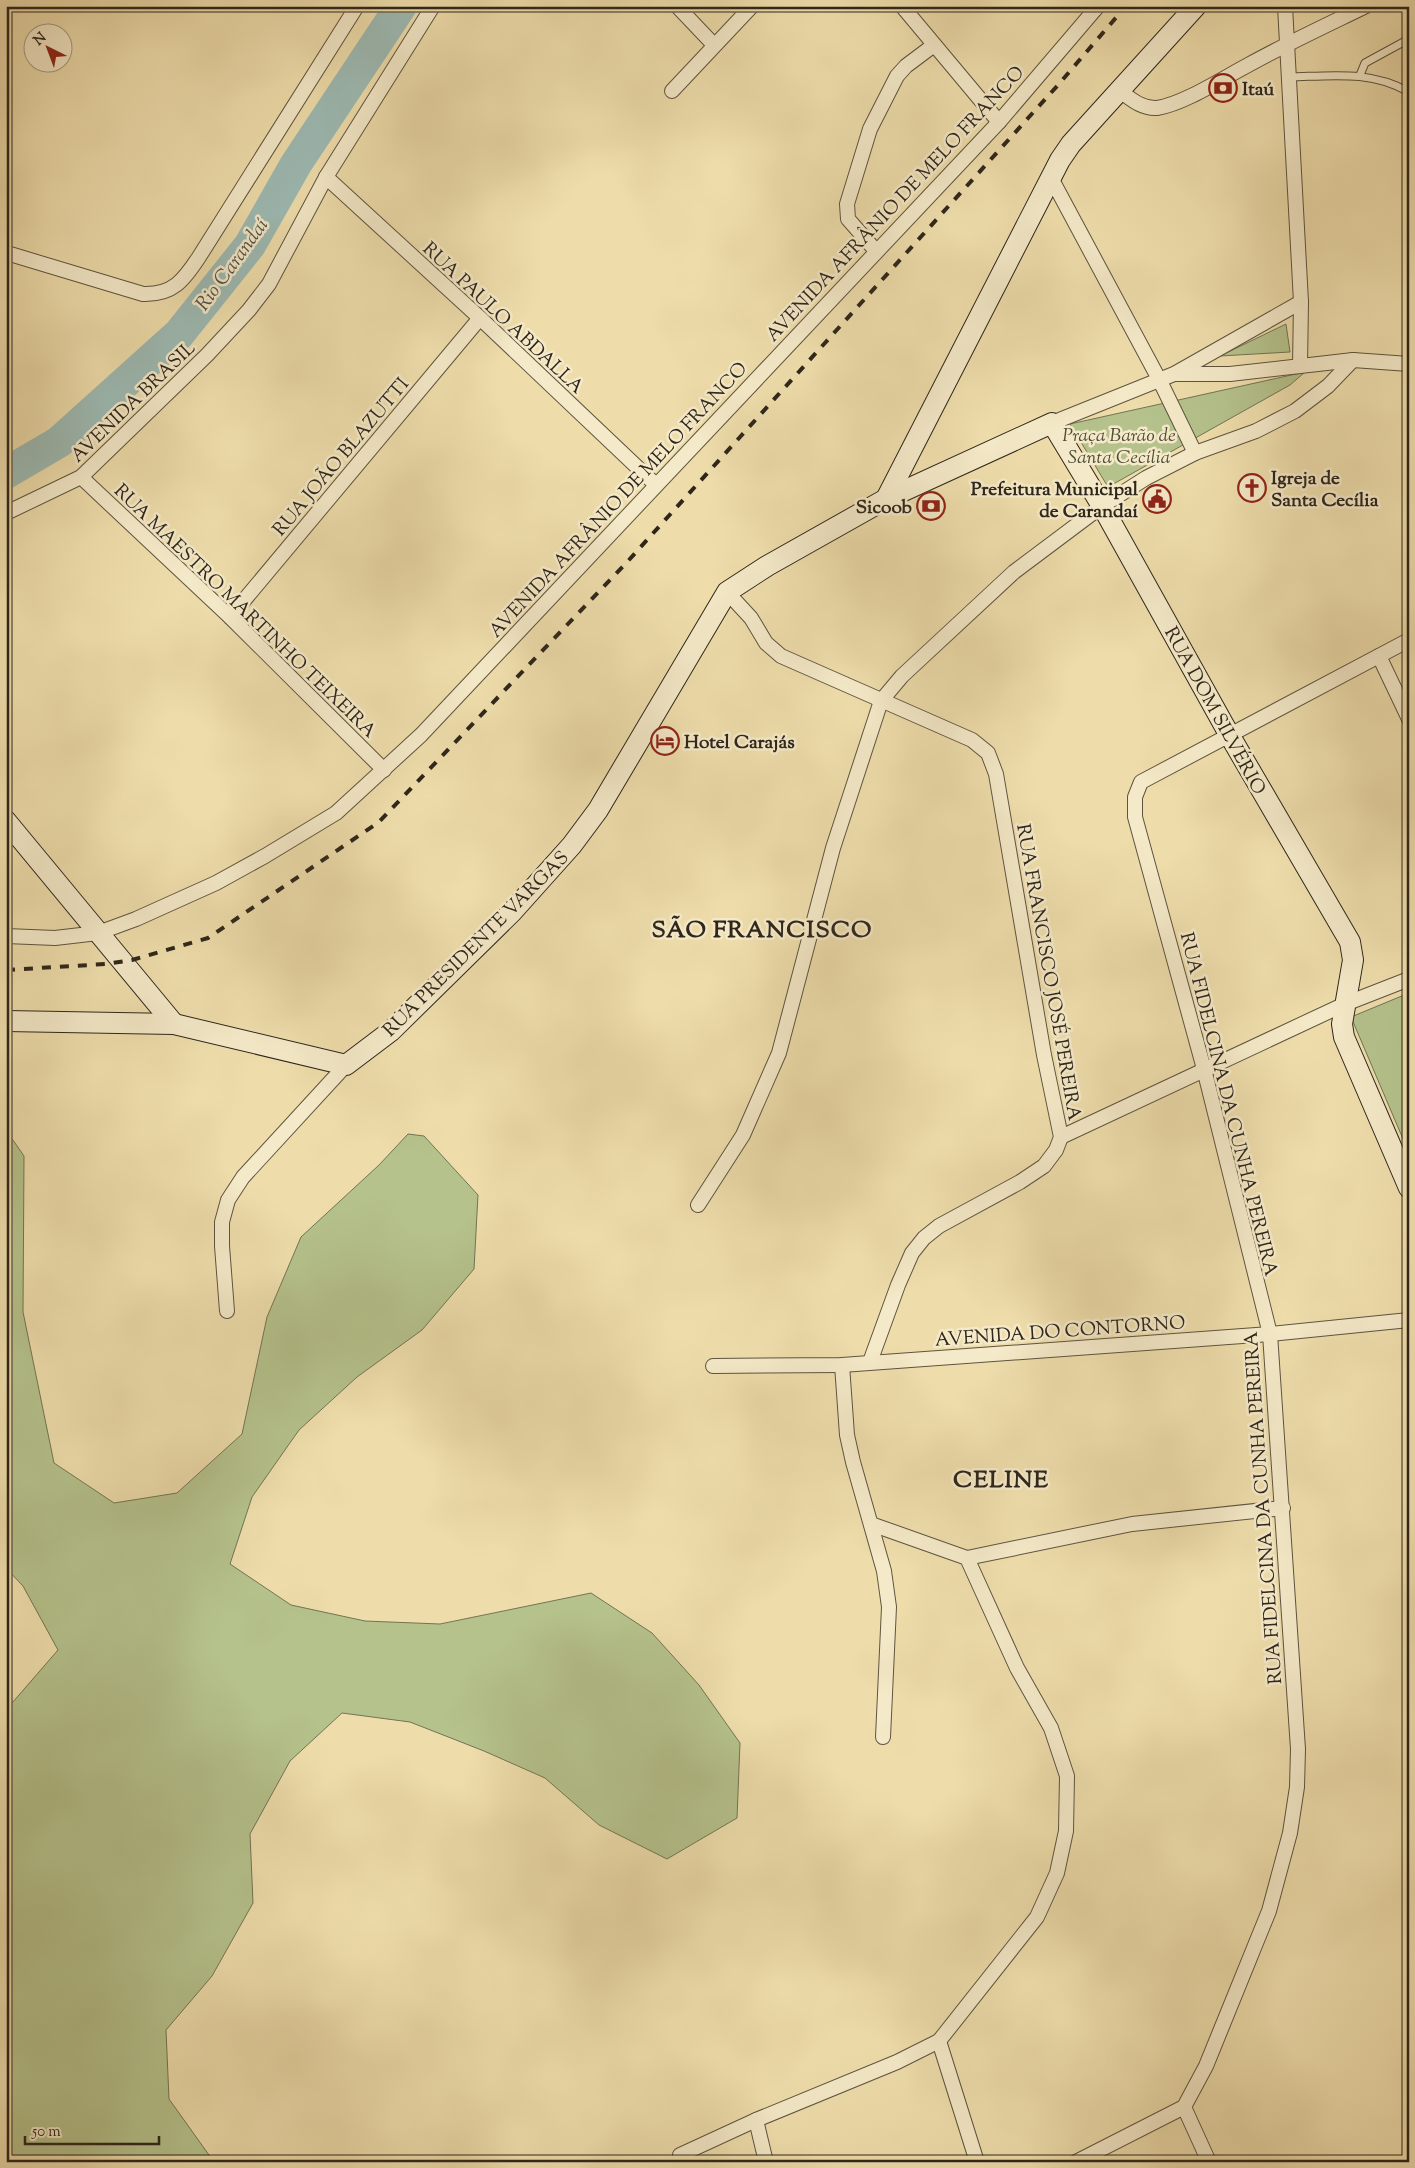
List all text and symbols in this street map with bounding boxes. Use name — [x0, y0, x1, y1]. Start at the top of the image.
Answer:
north arrow — [22, 22, 72, 72]
text: N — [30, 29, 51, 51]
street label: AVENIDA AFRÂNIO DE MELO FRANCO — [760, 61, 1031, 349]
bank icon: Itaú — [1208, 73, 1238, 103]
place label: Itaú — [1242, 77, 1274, 104]
water label: Rio Carandaí — [190, 212, 277, 318]
street label: RUA PAULO ABDALLA — [416, 237, 589, 401]
street label: AVENIDA BRASIL — [65, 336, 203, 470]
street label: AVENIDA AFRÂNIO DE MELO FRANCO — [483, 357, 754, 645]
street label: RUA JOÃO BLAZUTTI — [267, 372, 417, 543]
park label: Praça Barão de Santa Cecília — [1062, 423, 1176, 472]
place label: Igreja de Santa Cecília — [1271, 466, 1379, 515]
church icon: Igreja de Santa Cecília — [1237, 473, 1267, 503]
place label: Prefeitura Municipal de Carandaí — [971, 477, 1139, 526]
street label: RUA MAESTRO MARTINHO TEIXEIRA — [107, 479, 382, 745]
public building icon: Prefeitura Municipal de Carandaí — [1142, 484, 1172, 514]
bank icon: Sicoob — [916, 491, 946, 521]
place label: Sicoob — [856, 495, 913, 522]
street label: RUA DOM SILVÉRIO — [1156, 622, 1271, 800]
hotel icon: Hotel Carajás — [650, 726, 680, 756]
place label: Hotel Carajás — [684, 730, 795, 757]
street label: RUA FRANCISCO JOSÉ PEREIRA — [1008, 822, 1087, 1123]
street label: RUA PRESIDENTE VARGAS — [378, 846, 576, 1044]
district label: SÃO FRANCISCO — [651, 914, 873, 948]
street label: RUA FIDELCINA DA CUNHA PEREIRA — [1172, 930, 1284, 1280]
street label: AVENIDA DO CONTORNO — [934, 1310, 1186, 1355]
street label: RUA FIDELCINA DA CUNHA PEREIRA — [1239, 1330, 1290, 1685]
district label: CELINE — [953, 1464, 1049, 1498]
scale bar — [25, 2113, 159, 2145]
text: 50 m — [31, 2122, 61, 2143]

